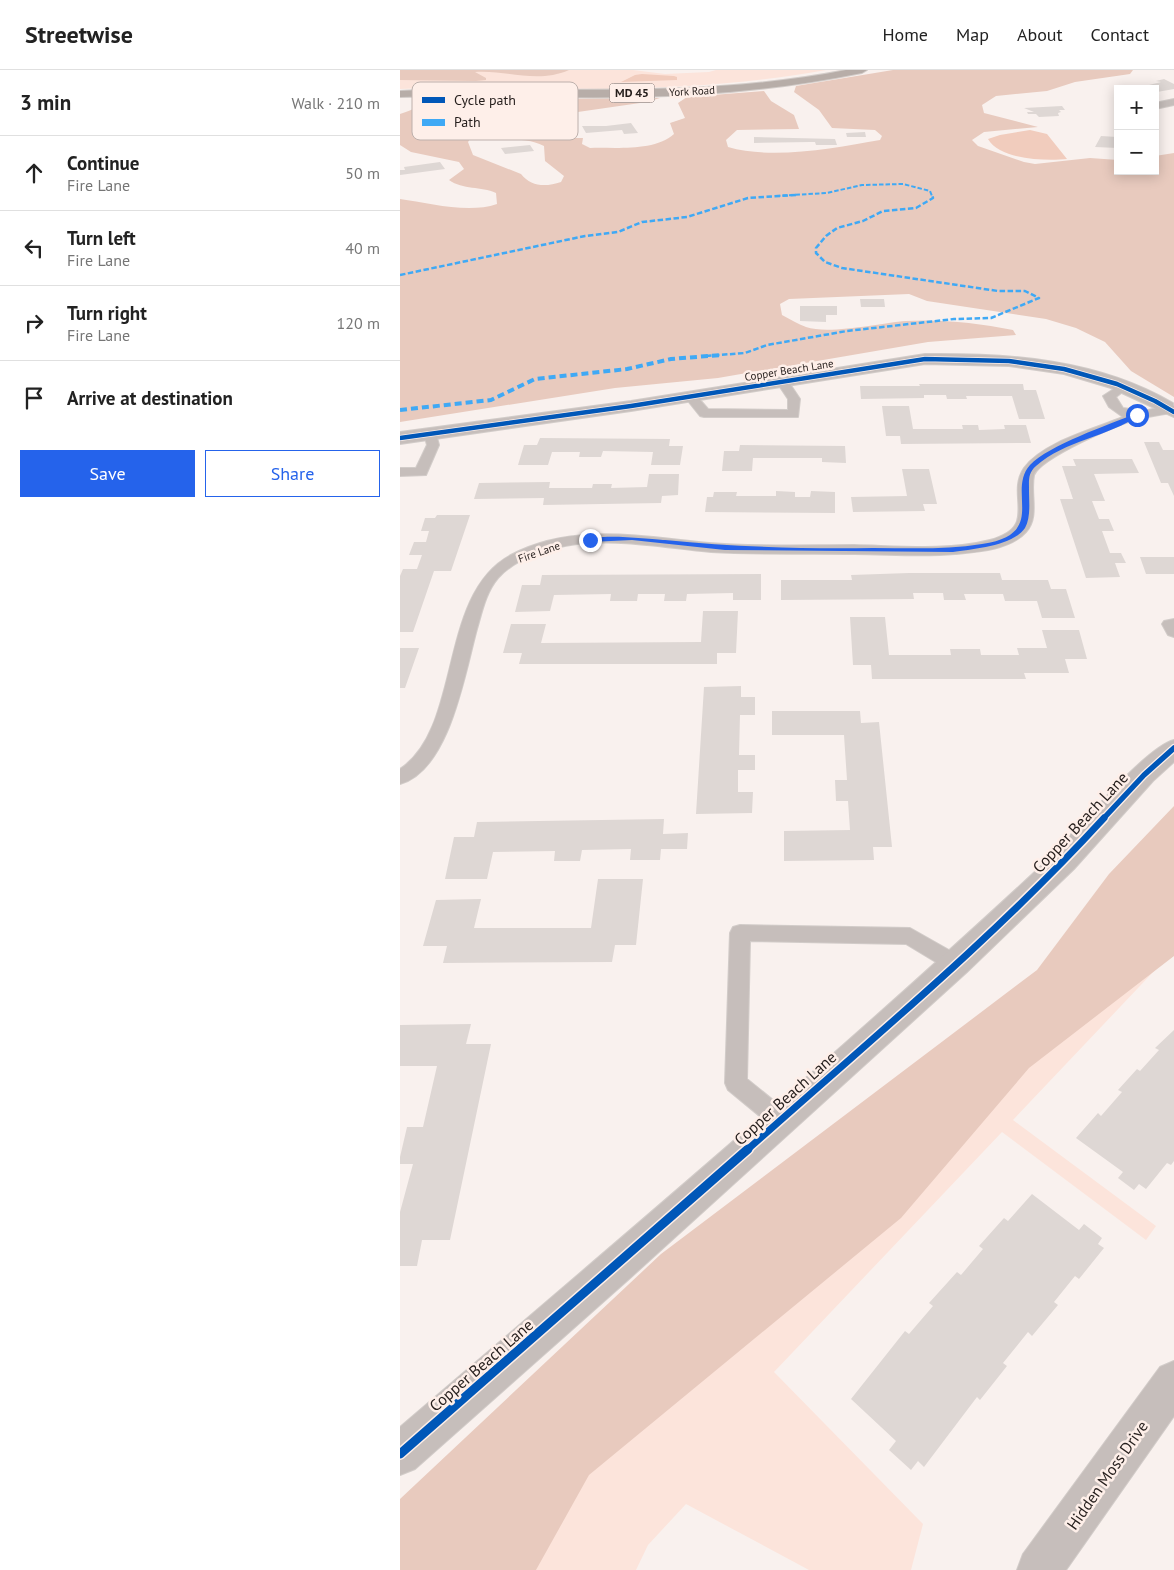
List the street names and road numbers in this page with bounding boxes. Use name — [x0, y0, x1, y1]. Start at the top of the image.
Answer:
road number: MD 45 — [610, 83, 654, 102]
street label: York Road — [669, 83, 715, 99]
street label: Copper Beach Lane — [744, 356, 835, 384]
street label: Fire Lane — [516, 538, 562, 566]
street label: Copper Beach Lane — [1028, 767, 1132, 877]
street label: Copper Beach Lane — [730, 1047, 840, 1149]
street label: Copper Beach Lane — [425, 1315, 537, 1415]
street label: Hidden Moss Drive — [1062, 1417, 1152, 1533]

